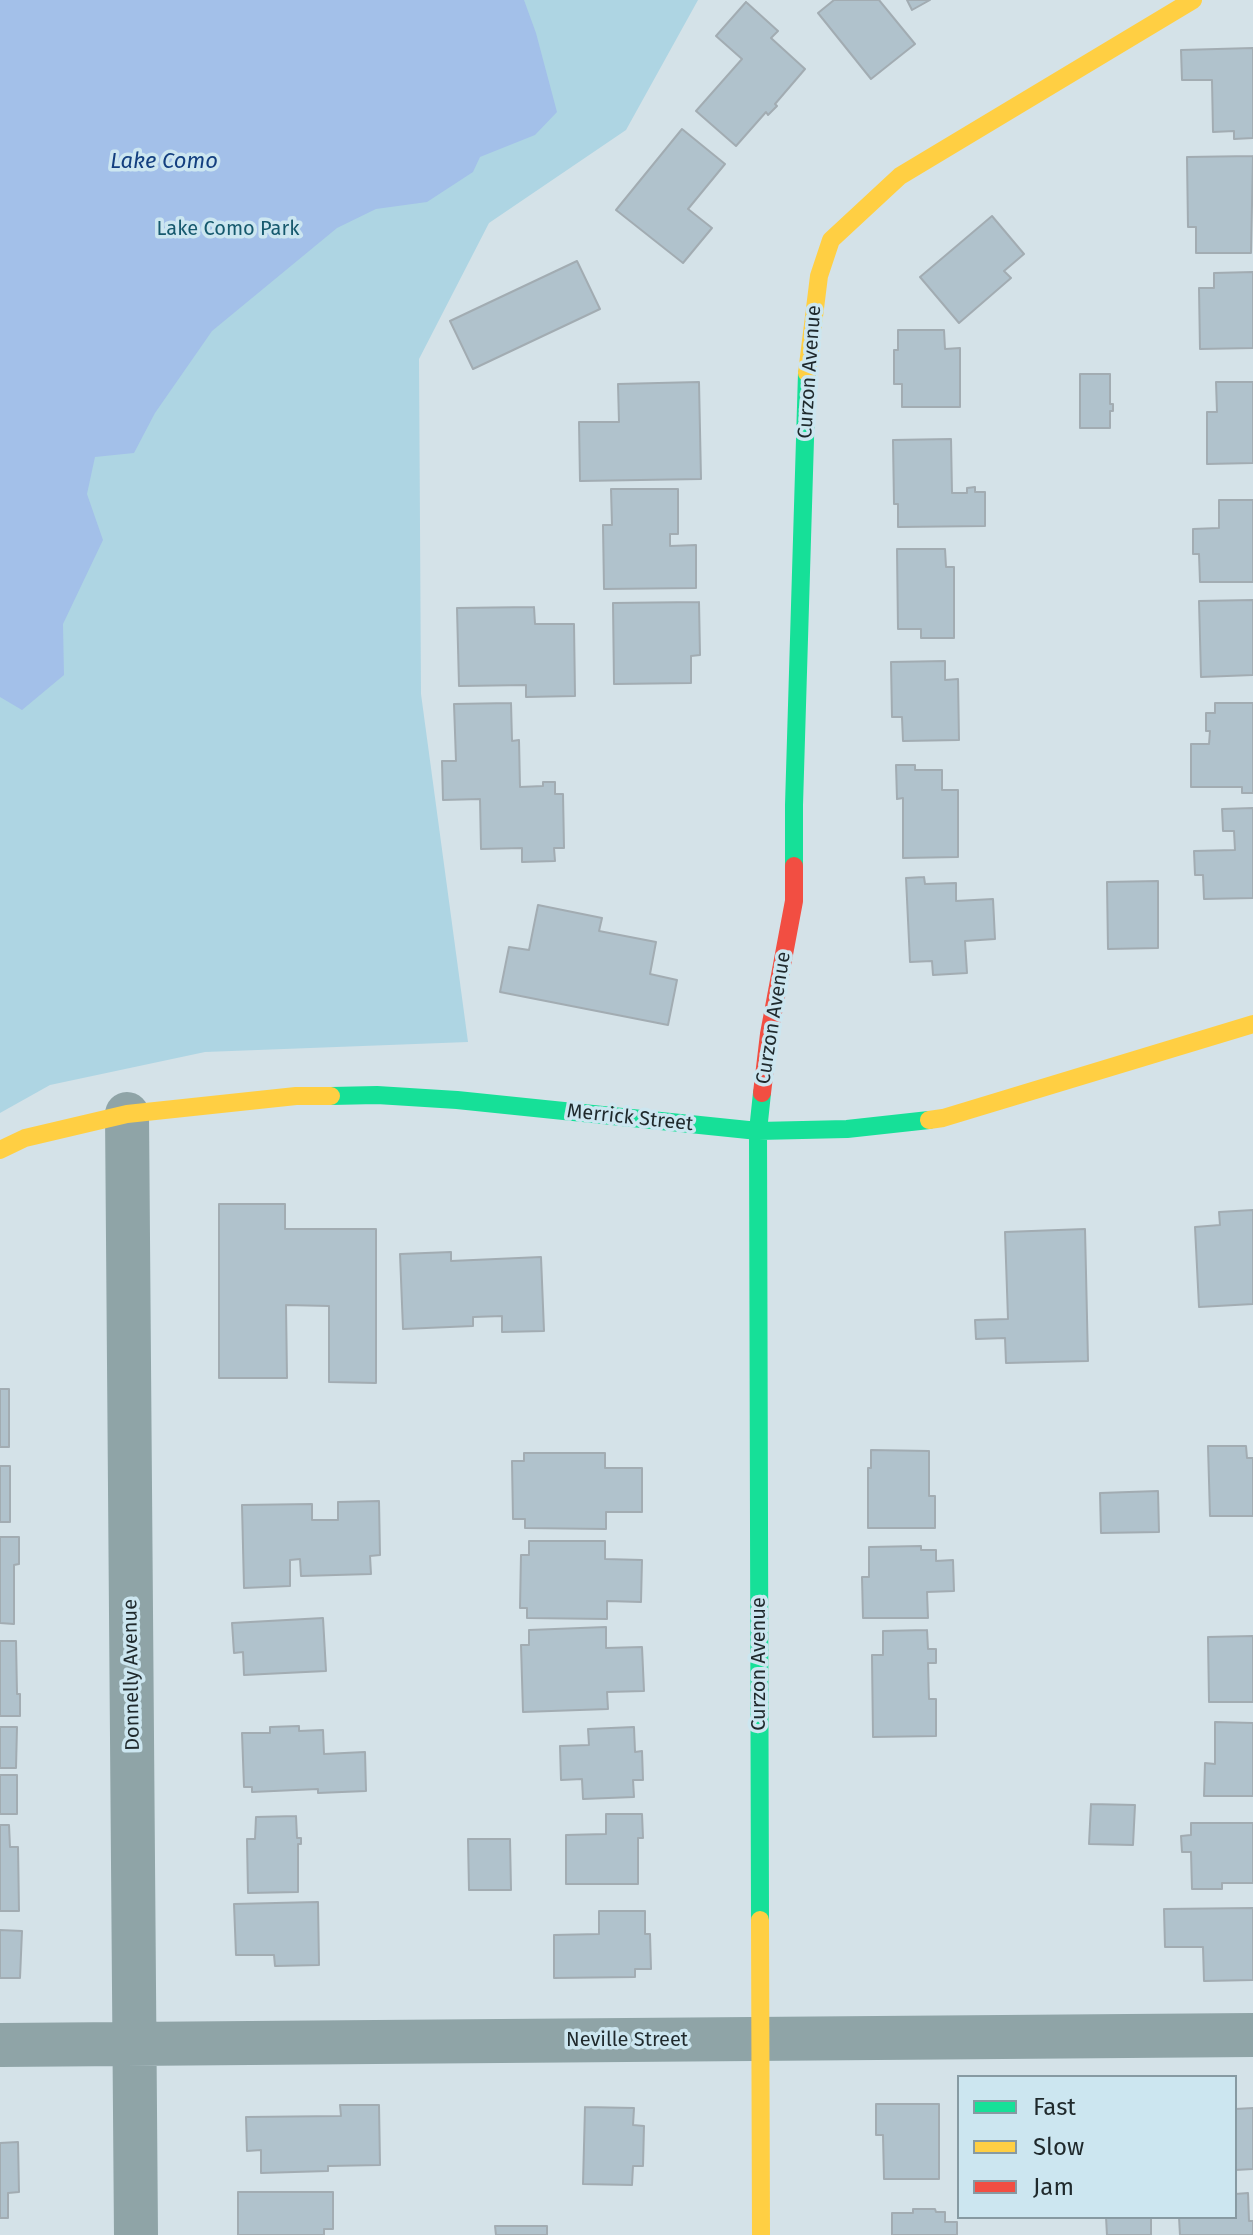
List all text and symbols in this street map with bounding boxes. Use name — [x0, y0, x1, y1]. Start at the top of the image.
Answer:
water label: Lake Como — [110, 149, 218, 175]
park label: Lake Como Park — [157, 217, 299, 241]
street label: Curzon Avenue — [793, 304, 827, 440]
street label: Curzon Avenue — [752, 950, 796, 1086]
street label: Merrick Street — [566, 1099, 694, 1137]
street label: Curzon Avenue — [747, 1597, 771, 1731]
street label: Donnelly Avenue — [119, 1599, 145, 1751]
street label: Neville Street — [566, 2028, 688, 2052]
legend — [957, 2075, 1237, 2219]
text: Fast — [1033, 2093, 1076, 2121]
text: Slow — [1033, 2133, 1084, 2161]
text: Jam — [1033, 2173, 1074, 2201]

